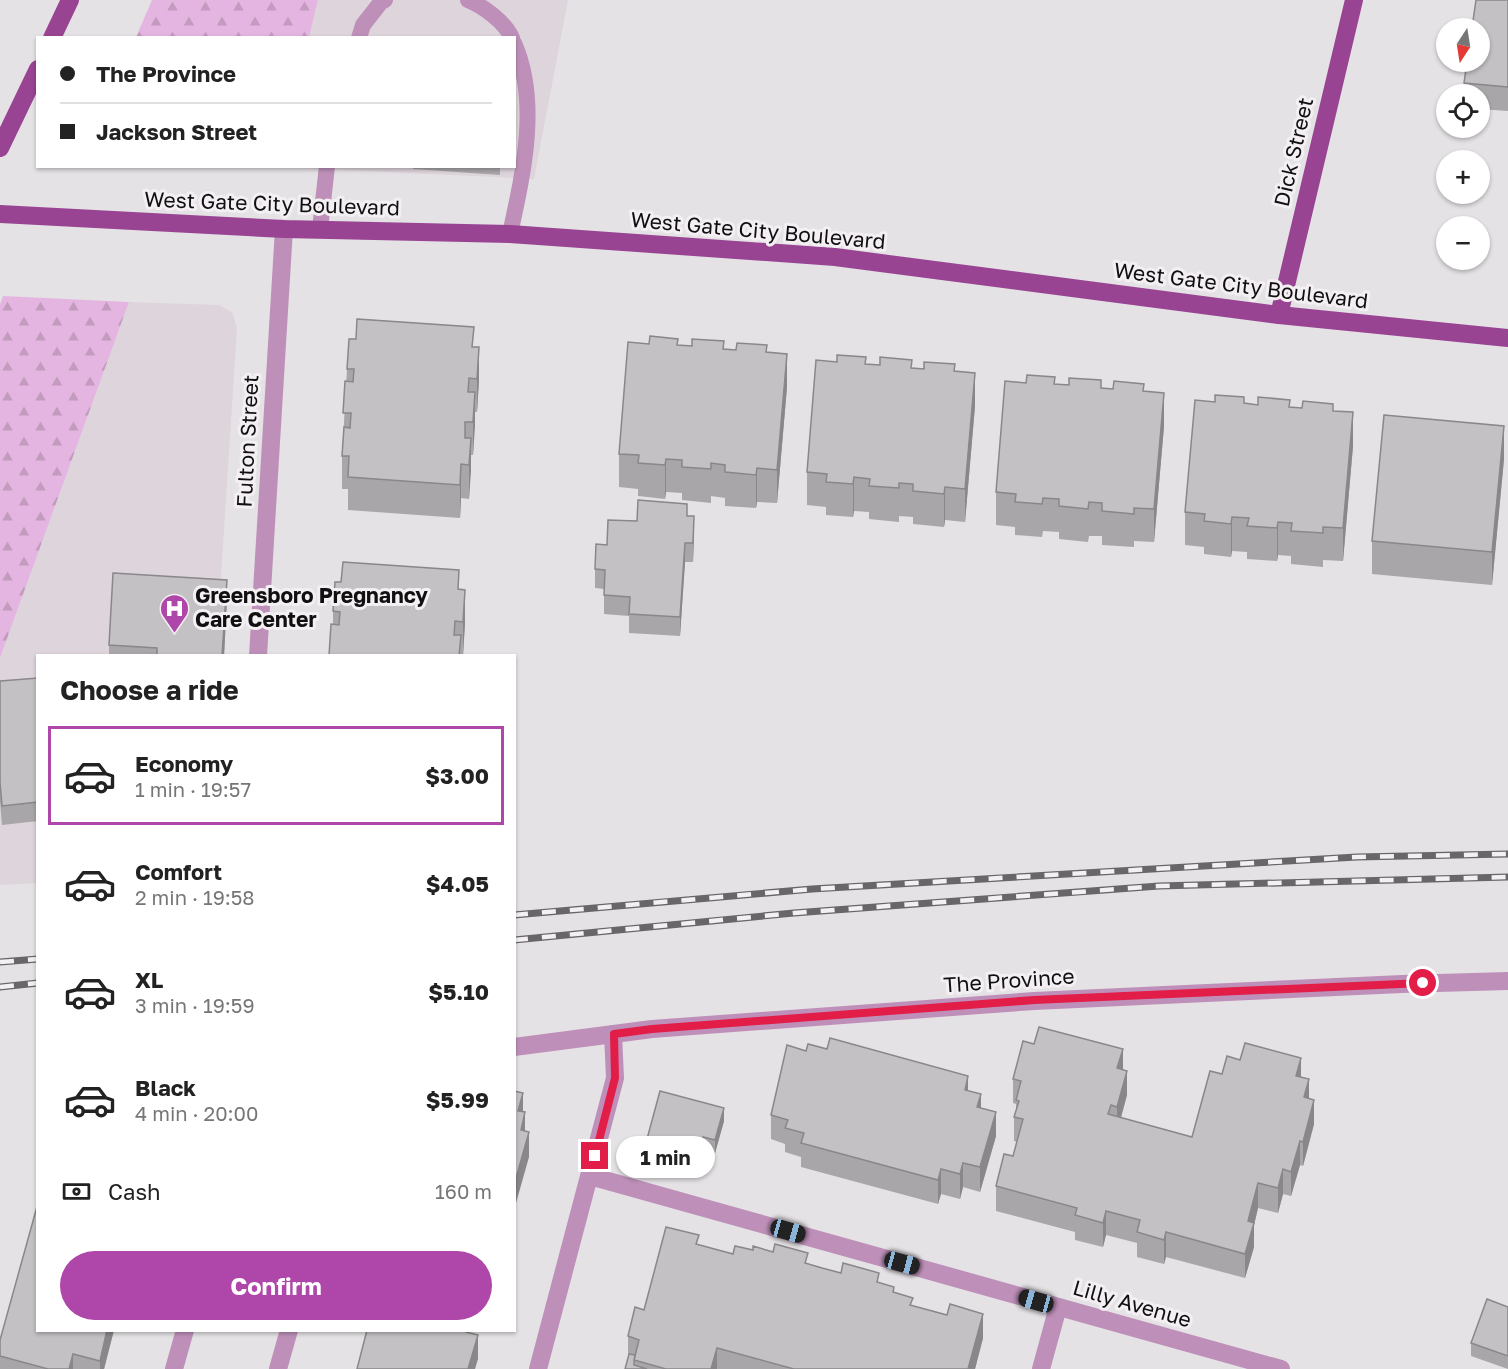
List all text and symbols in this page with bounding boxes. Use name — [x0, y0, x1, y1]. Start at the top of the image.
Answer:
north arrow — [1436, 18, 1490, 72]
map controls — [1436, 18, 1490, 270]
text: The Province — [96, 60, 236, 87]
button: locate — [1436, 84, 1490, 138]
street label: Dick Street — [1268, 95, 1318, 209]
text: Jackson Street — [96, 118, 257, 145]
button: + — [1436, 150, 1490, 204]
street label: West Gate City Boulevard — [144, 186, 400, 220]
street label: West Gate City Boulevard — [630, 206, 887, 254]
button: − — [1436, 216, 1490, 270]
street label: West Gate City Boulevard — [1113, 257, 1370, 314]
street label: Fulton Street — [231, 374, 263, 508]
place label: Greensboro Pregnancy Care Center — [195, 582, 428, 632]
hospital icon: Greensboro Pregnancy Care Center — [158, 592, 190, 634]
text: Choose a ride — [60, 674, 239, 706]
icon: car — [63, 749, 117, 803]
text: Economy — [135, 750, 233, 777]
text: $3.00 — [425, 762, 489, 789]
text: 1 min · 19:57 — [135, 777, 251, 801]
icon: car — [63, 857, 117, 911]
text: Comfort — [135, 858, 222, 885]
text: $4.05 — [426, 870, 489, 897]
text: 2 min · 19:58 — [135, 885, 255, 909]
street label: The Province — [943, 962, 1075, 998]
icon: car — [63, 965, 117, 1019]
text: XL — [135, 966, 163, 993]
route start — [1409, 969, 1436, 996]
text: $5.10 — [428, 978, 489, 1005]
text: 3 min · 19:59 — [135, 993, 255, 1017]
icon: car — [63, 1073, 117, 1127]
text: Black — [135, 1074, 196, 1101]
text: $5.99 — [426, 1086, 489, 1113]
text: 4 min · 20:00 — [135, 1101, 258, 1125]
callout: 1 min — [616, 1135, 715, 1177]
route end — [581, 1142, 608, 1169]
text: 1 min — [640, 1145, 691, 1169]
icon: cash — [60, 1175, 93, 1208]
text: Cash — [108, 1178, 161, 1205]
text: 160 m — [435, 1179, 492, 1203]
car — [768, 1217, 808, 1245]
car — [882, 1250, 922, 1276]
button: Confirm — [60, 1251, 492, 1320]
street label: Lilly Avenue — [1070, 1274, 1194, 1332]
car — [1016, 1287, 1056, 1315]

